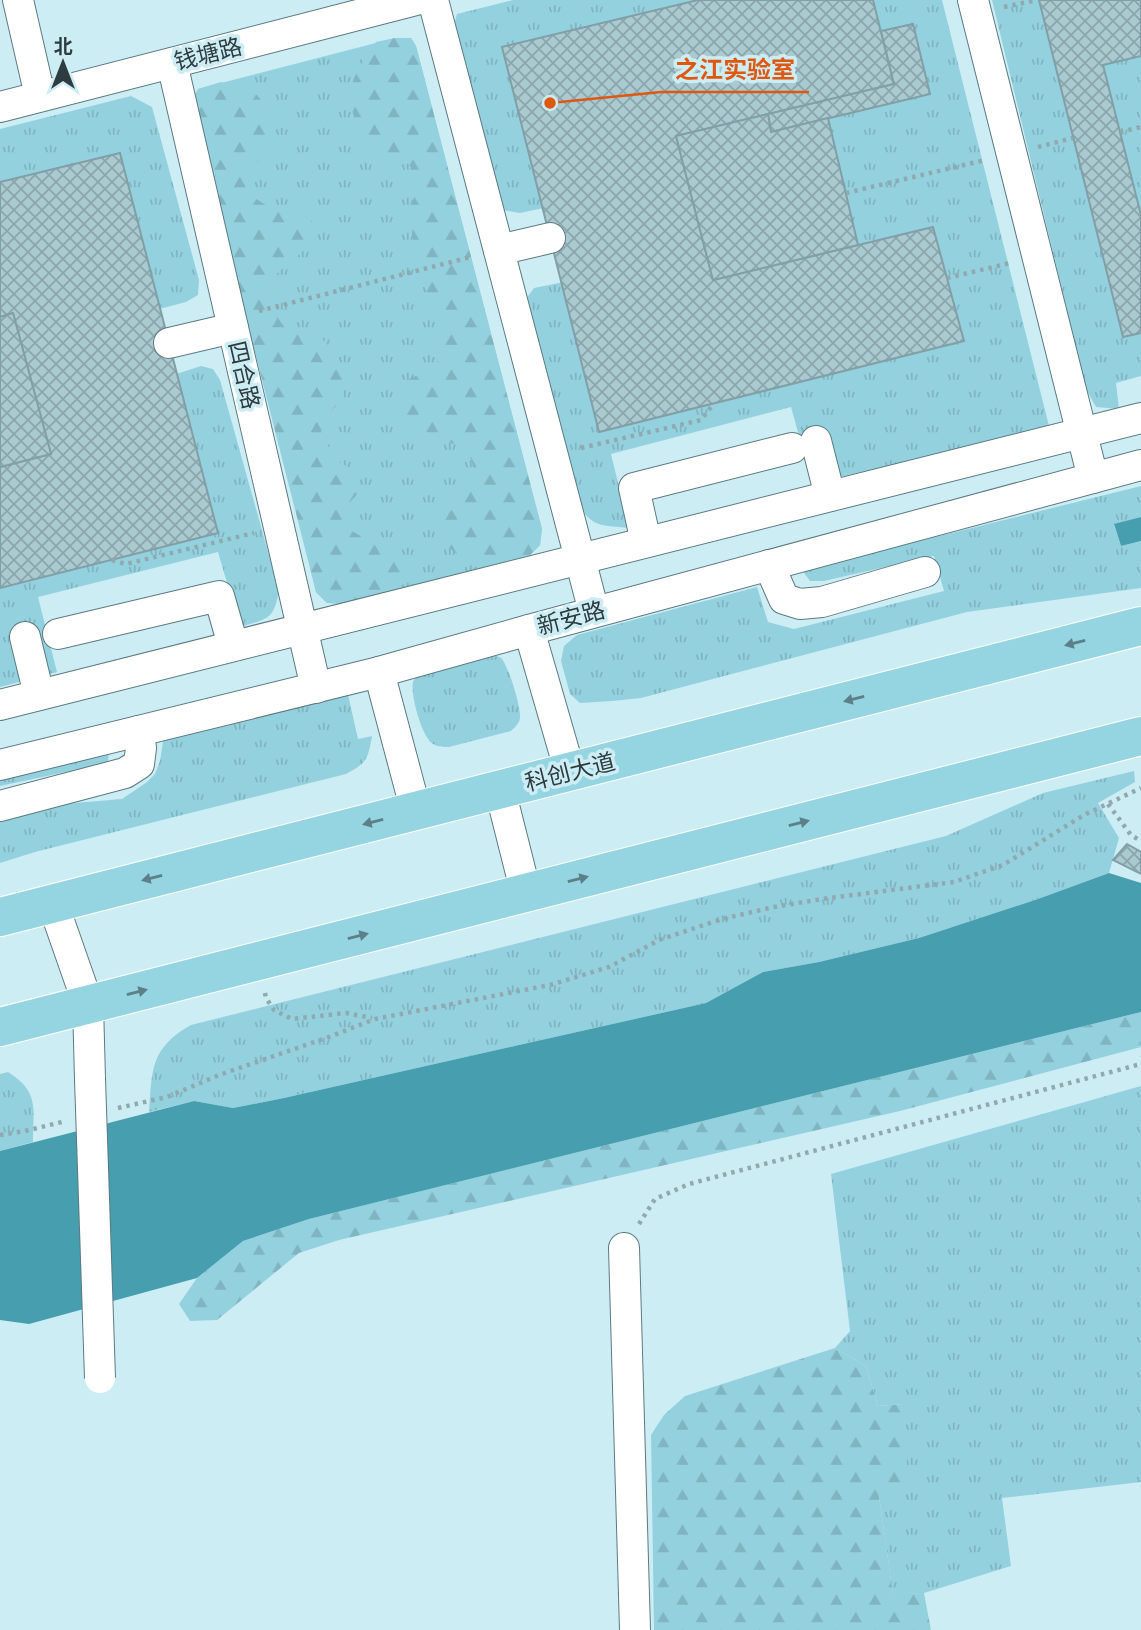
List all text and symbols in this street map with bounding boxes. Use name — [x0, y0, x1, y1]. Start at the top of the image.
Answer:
north arrow — [28, 28, 98, 98]
street label: 钱塘路 — [171, 31, 245, 76]
text: 北 — [53, 34, 73, 58]
callout: 之江实验室 — [661, 47, 809, 92]
text: 之江实验室 — [675, 54, 795, 85]
street label: 四合路 — [223, 338, 266, 412]
street label: 新安路 — [534, 595, 608, 640]
one-way arrow — [1064, 638, 1086, 649]
one-way arrow — [843, 694, 865, 705]
street label: 科创大道 — [522, 746, 618, 797]
one-way arrow — [362, 817, 384, 828]
one-way arrow — [788, 817, 810, 828]
one-way arrow — [141, 873, 163, 884]
one-way arrow — [567, 873, 589, 884]
one-way arrow — [347, 930, 369, 941]
one-way arrow — [127, 986, 149, 997]

